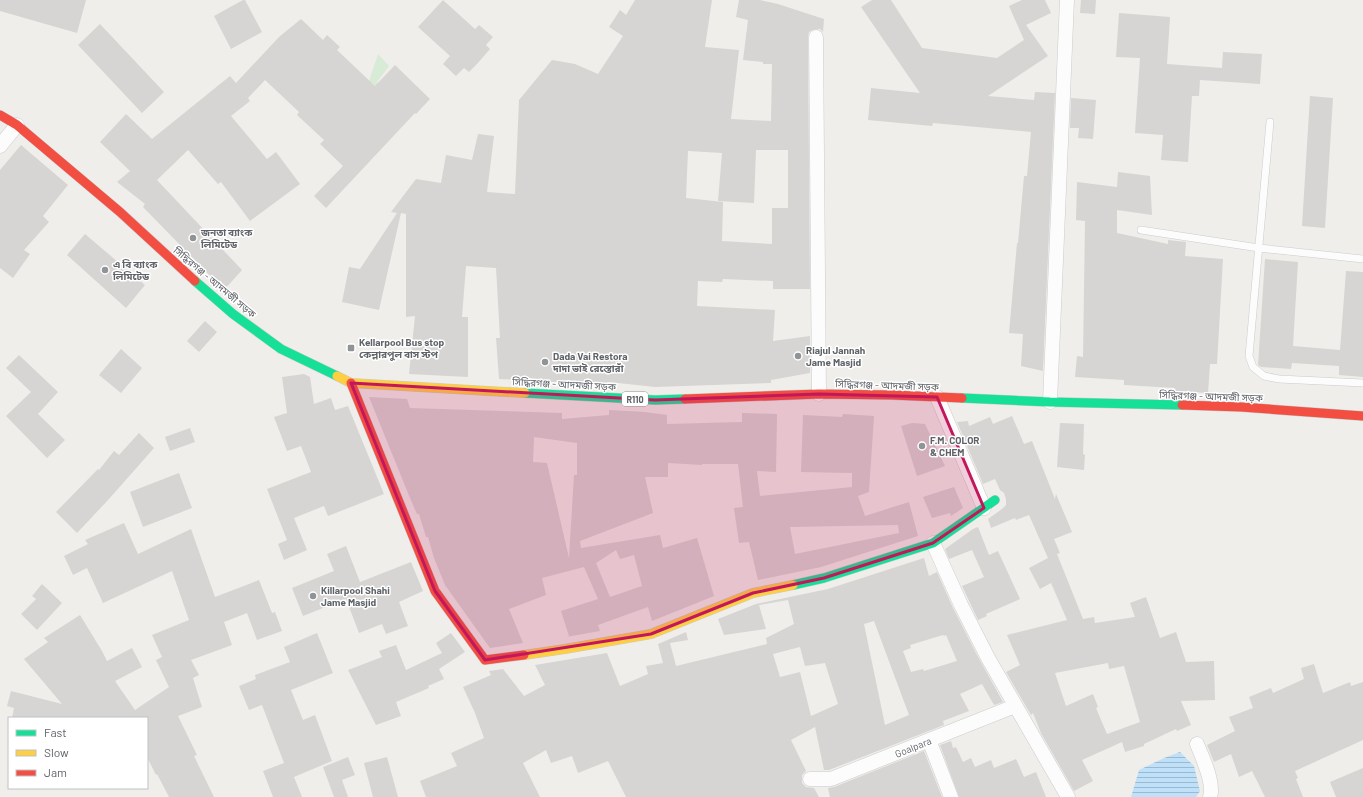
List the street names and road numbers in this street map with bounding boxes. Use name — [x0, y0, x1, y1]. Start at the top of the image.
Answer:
street label: সিদ্ধিরগঞ্জ - আদমজী সড়ক — [171, 243, 259, 321]
street label: সিদ্ধিরগঞ্জ - আদমজী সড়ক — [511, 375, 617, 393]
street label: সিদ্ধিরগঞ্জ - আদমজী সড়ক — [834, 377, 940, 393]
street label: সিদ্ধিরগঞ্জ - আদমজী সড়ক — [1158, 388, 1264, 404]
road number: R110 — [622, 392, 648, 406]
street label: Goalpara — [893, 734, 933, 760]

